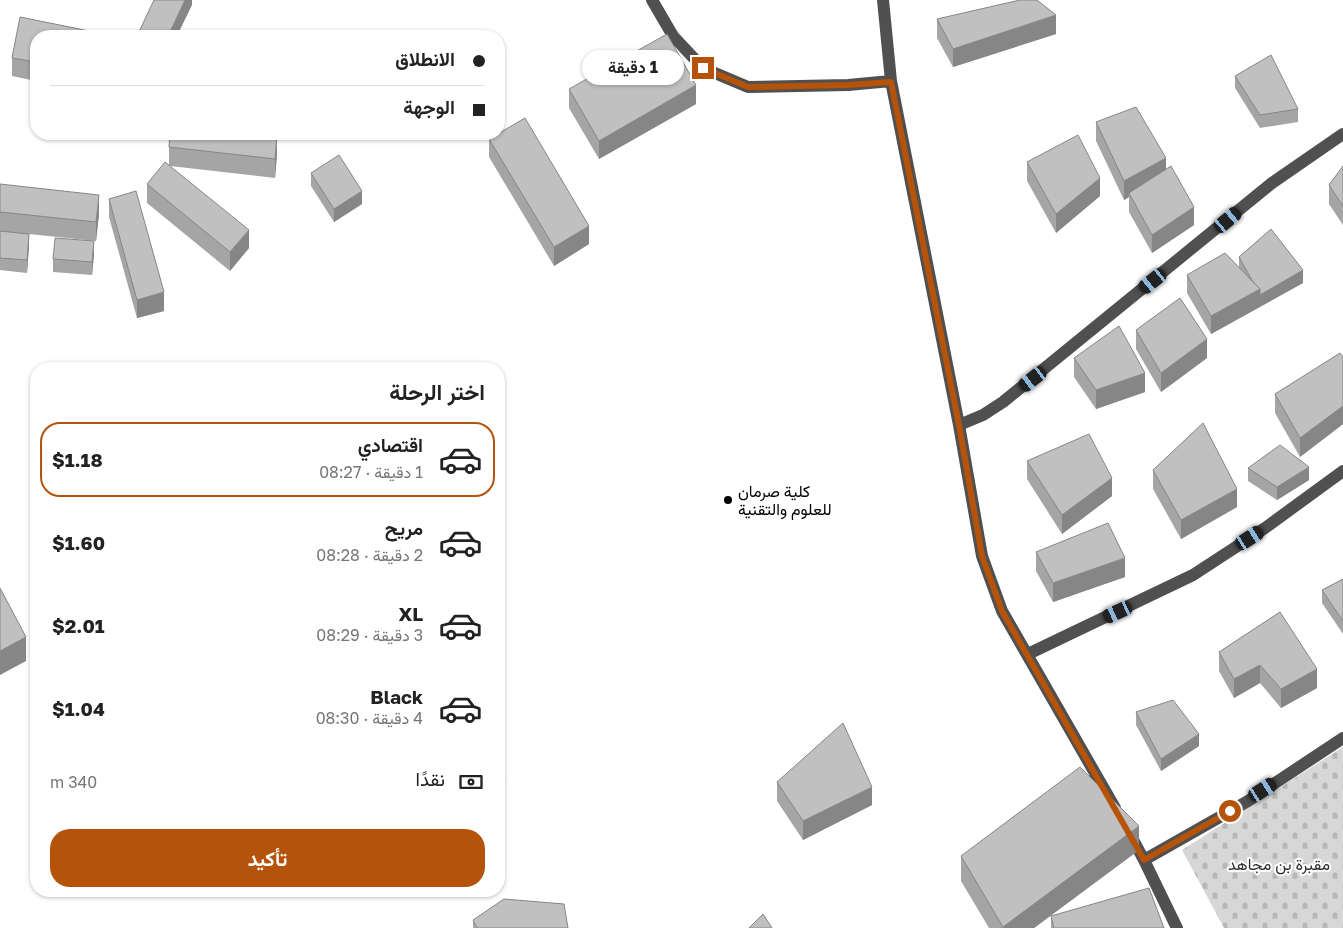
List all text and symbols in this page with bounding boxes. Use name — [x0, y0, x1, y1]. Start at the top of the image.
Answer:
text: الانطلاق — [395, 47, 455, 70]
callout: 1 دقيقة — [583, 50, 686, 86]
text: 1 دقيقة — [608, 57, 658, 77]
route end — [692, 57, 714, 79]
text: الوجهة — [403, 95, 455, 118]
car — [1211, 205, 1244, 235]
car — [1136, 266, 1169, 296]
car — [1016, 364, 1049, 394]
text: اختر الرحلة — [389, 378, 485, 405]
text: اقتصادي — [358, 433, 423, 456]
icon: car — [438, 437, 483, 482]
text: $1.18 — [52, 448, 103, 471]
text: 1 دقيقة · 08:27 — [319, 462, 423, 482]
place label: كلية صرمان للعلوم والتقنية — [738, 481, 832, 520]
marker: كلية صرمان للعلوم والتقنية — [722, 494, 734, 506]
text: مريح — [385, 516, 423, 539]
icon: car — [438, 520, 483, 565]
car — [1233, 524, 1266, 552]
text: $1.60 — [52, 531, 105, 554]
text: 2 دقيقة · 08:28 — [316, 545, 423, 565]
car — [1101, 599, 1134, 625]
text: XL — [398, 602, 423, 625]
icon: car — [438, 603, 483, 648]
text: $2.01 — [52, 614, 105, 637]
text: 3 دقيقة · 08:29 — [316, 625, 423, 645]
text: Black — [370, 685, 423, 708]
icon: car — [438, 686, 483, 731]
text: $1.04 — [52, 697, 105, 720]
text: 4 دقيقة · 08:30 — [316, 708, 423, 728]
text: نقدًا — [416, 767, 445, 790]
icon: cash — [457, 768, 485, 796]
text: 340 m — [50, 772, 97, 792]
car — [1246, 776, 1279, 804]
route start — [1219, 800, 1241, 822]
button: تأكيد — [50, 829, 485, 887]
park label: مقبرة بن مجاهد — [1228, 854, 1330, 875]

